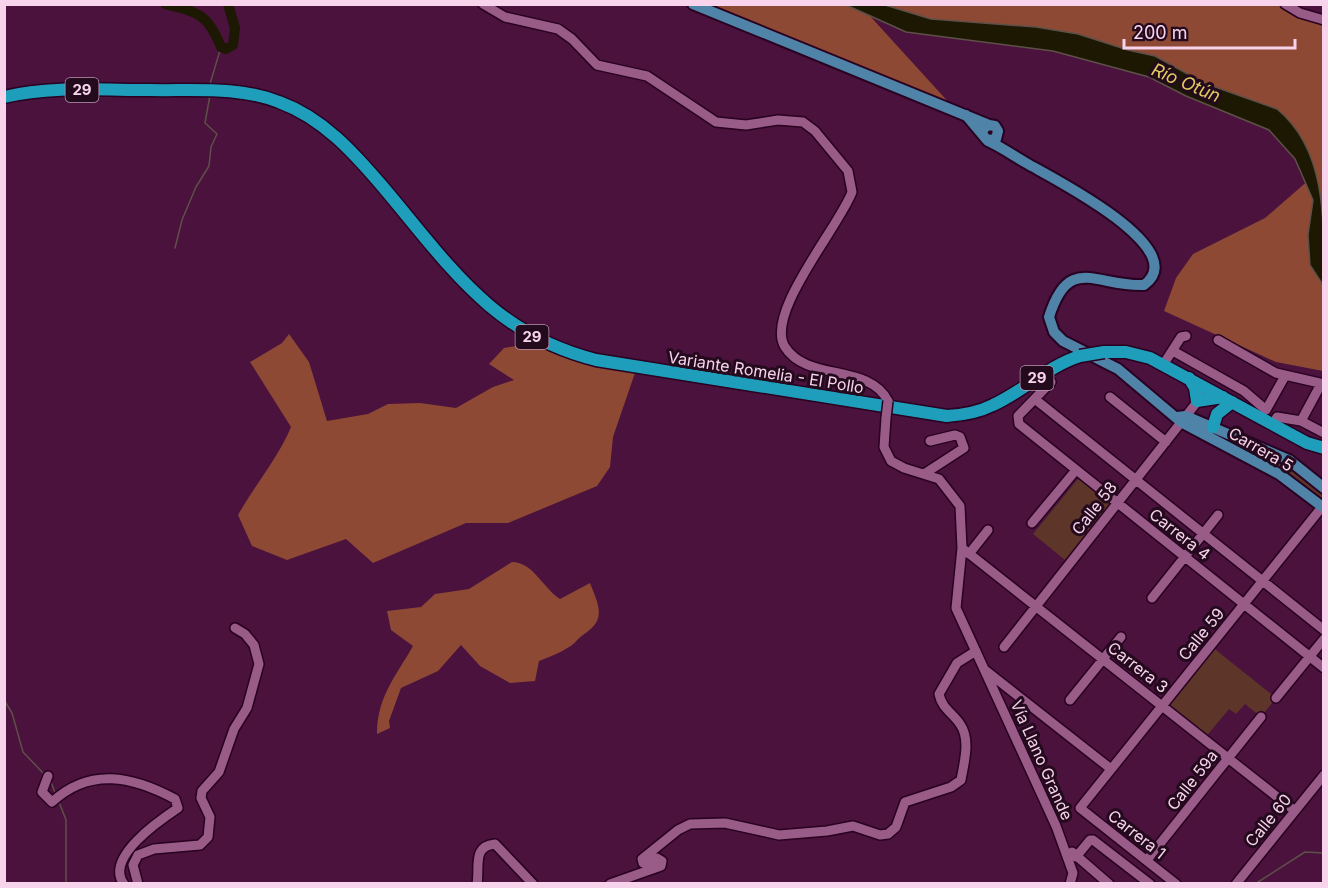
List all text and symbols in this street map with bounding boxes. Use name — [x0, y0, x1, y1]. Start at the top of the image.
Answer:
scale bar — [1124, 12, 1295, 50]
text: 200 m — [1133, 22, 1188, 43]
water label: Río Otún — [1149, 59, 1224, 106]
road number: 29 — [66, 78, 98, 102]
road number: 29 — [516, 325, 548, 349]
street label: Variante Romelia - El Pollo — [667, 347, 865, 397]
road number: 29 — [1020, 366, 1054, 390]
street label: Carrera 5 — [1225, 423, 1297, 475]
street label: Calle 58 — [1067, 477, 1121, 539]
street label: Carrera 4 — [1146, 504, 1214, 564]
street label: Calle 59 — [1174, 604, 1228, 664]
street label: Carrera 3 — [1104, 637, 1172, 697]
street label: Vía Llano Grande — [1007, 697, 1077, 823]
street label: Calle 59a — [1162, 746, 1222, 814]
street label: Calle 60 — [1241, 790, 1295, 850]
street label: Carrera 1 — [1104, 805, 1170, 863]

